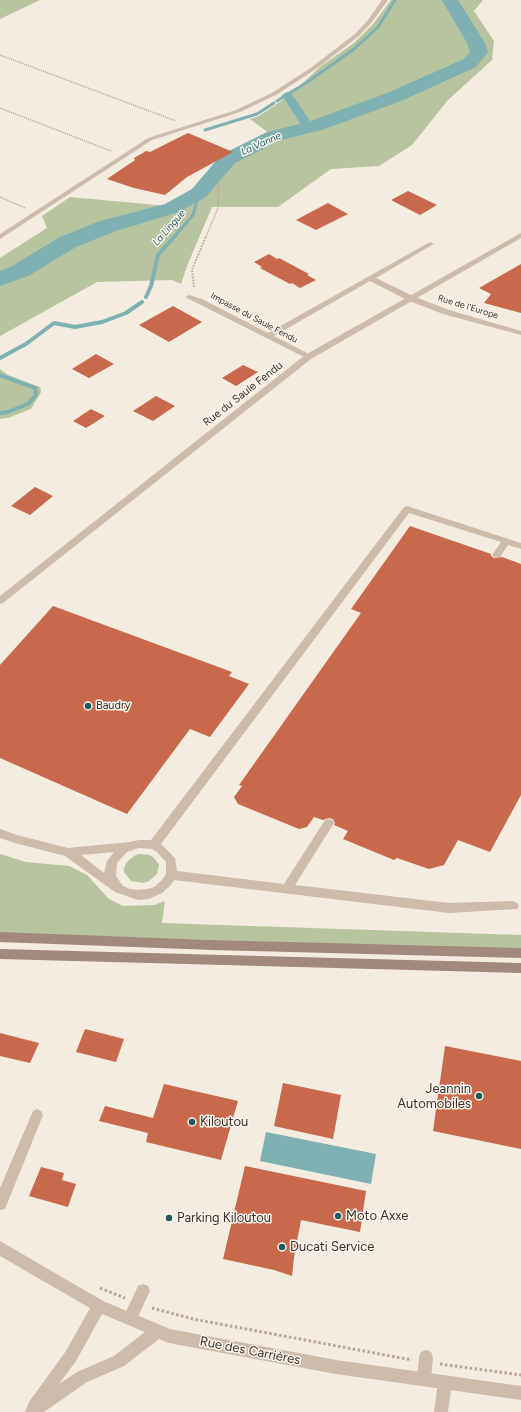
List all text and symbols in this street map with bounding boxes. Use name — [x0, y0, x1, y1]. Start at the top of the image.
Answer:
water label: La Vanne — [239, 130, 283, 158]
water label: La Lingue — [150, 208, 188, 248]
street label: Impasse du Saule Fendu — [208, 290, 300, 346]
street label: Rue de l'Europe — [436, 293, 500, 321]
street label: Rue du Saule Fendu — [201, 359, 285, 429]
place label: Baudry — [96, 699, 130, 713]
marker: Baudry — [83, 701, 93, 711]
place label: Jeannin Automobiles — [397, 1081, 471, 1112]
marker: Jeannin Automobiles — [474, 1091, 484, 1101]
place label: Kiloutou — [200, 1114, 248, 1130]
marker: Kiloutou — [187, 1117, 197, 1127]
place label: Moto Axxe — [346, 1208, 408, 1224]
place label: Parking Kiloutou — [177, 1210, 271, 1226]
marker: Moto Axxe — [333, 1211, 343, 1221]
marker: Parking Kiloutou — [164, 1213, 174, 1223]
place label: Ducati Service — [290, 1239, 374, 1255]
marker: Ducati Service — [277, 1242, 287, 1252]
street label: Rue des Carrières — [198, 1334, 302, 1368]

